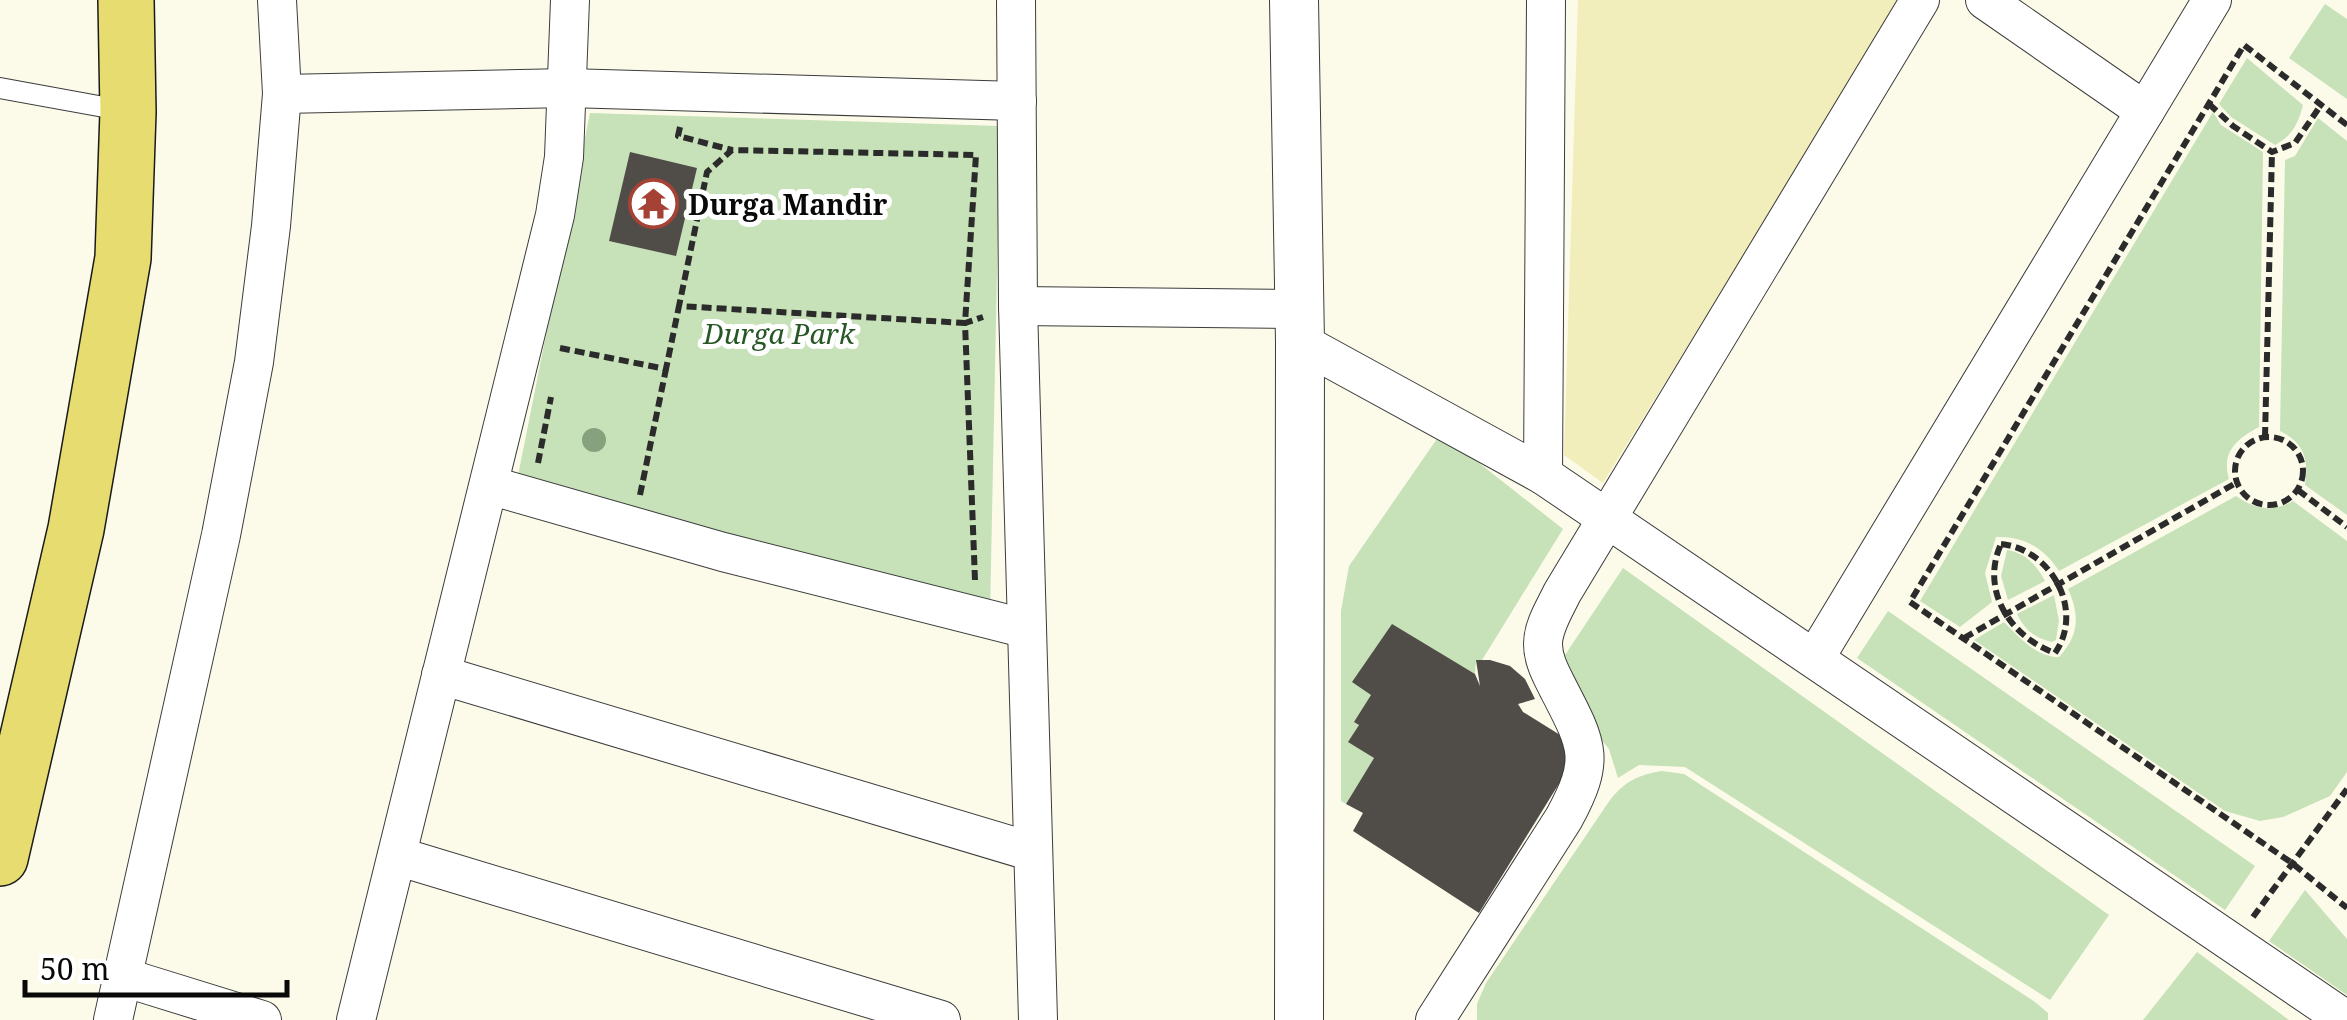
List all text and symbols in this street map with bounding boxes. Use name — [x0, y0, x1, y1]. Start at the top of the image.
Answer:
temple icon: Durga Mandir — [627, 178, 679, 230]
place label: Durga Mandir — [688, 185, 888, 223]
park label: Durga Park — [702, 314, 856, 352]
scale bar — [25, 935, 288, 997]
text: 50 m — [40, 948, 110, 989]

